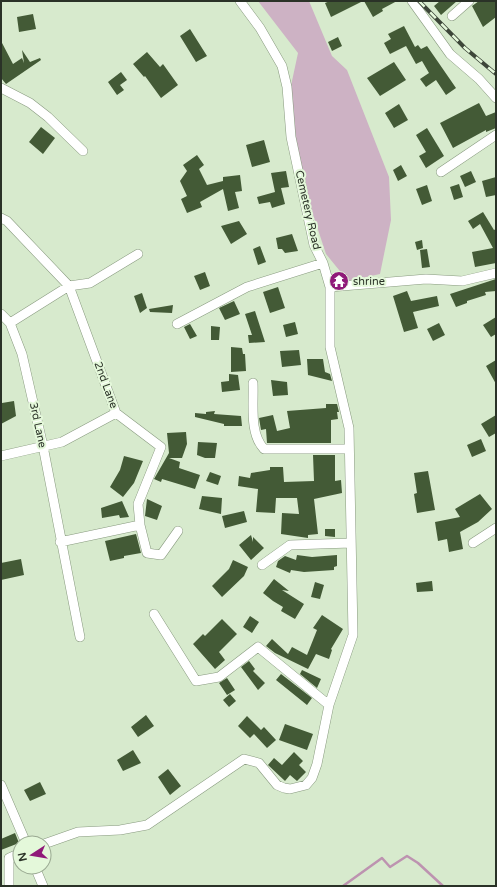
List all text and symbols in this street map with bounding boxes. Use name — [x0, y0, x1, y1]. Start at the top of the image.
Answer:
street label: Cemetery Road — [293, 169, 323, 251]
temple icon: shrine — [328, 270, 350, 292]
place label: shrine — [353, 275, 385, 288]
street label: 2nd Lane — [92, 360, 120, 410]
street label: 3rd Lane — [27, 401, 49, 449]
north arrow — [12, 835, 52, 875]
text: N — [15, 851, 30, 863]

